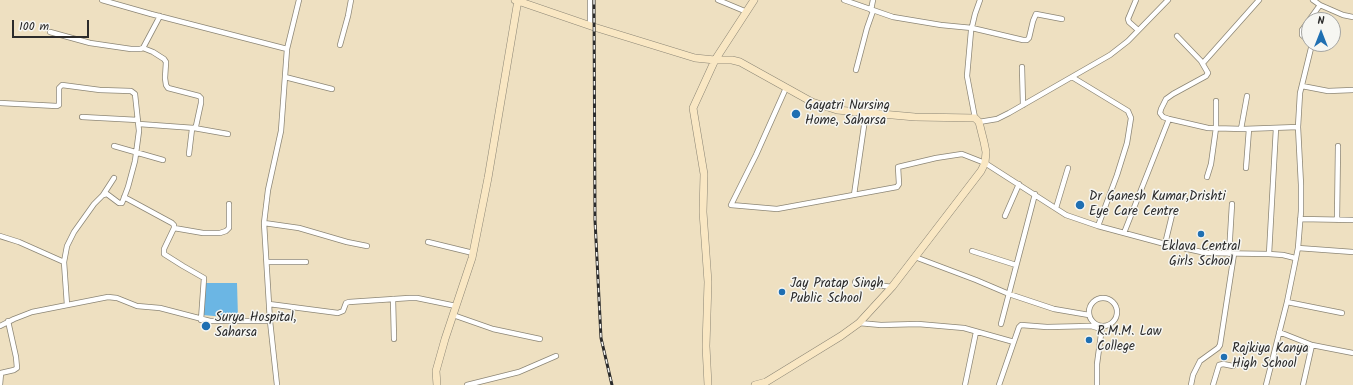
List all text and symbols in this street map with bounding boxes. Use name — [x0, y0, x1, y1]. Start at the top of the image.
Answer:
scale bar — [14, 12, 91, 38]
north arrow — [1301, 12, 1341, 52]
text: N — [1318, 12, 1324, 30]
text: 100 m — [19, 17, 49, 36]
place label: Gayatri Nursing Home, Saharsa — [805, 99, 890, 130]
marker: Gayatri Nursing Home, Saharsa — [790, 108, 802, 120]
place label: Dr Ganesh Kumar,Drishti Eye Care Centre — [1089, 190, 1225, 221]
marker: Dr Ganesh Kumar,Drishti Eye Care Centre — [1074, 199, 1086, 211]
marker: Eklava Central Girls School — [1196, 229, 1206, 239]
place label: Eklava Central Girls School — [1162, 240, 1240, 271]
place label: Jay Pratap Singh Public School — [790, 277, 884, 308]
marker: Jay Pratap Singh Public School — [777, 287, 787, 297]
place label: Surya Hospital, Saharsa — [215, 311, 297, 342]
marker: Surya Hospital, Saharsa — [200, 320, 212, 332]
place label: R.M.M. Law College — [1097, 325, 1162, 356]
marker: R.M.M. Law College — [1084, 335, 1094, 345]
place label: Rajkiya Kanya High School — [1232, 342, 1308, 373]
marker: Rajkiya Kanya High School — [1219, 352, 1229, 362]

